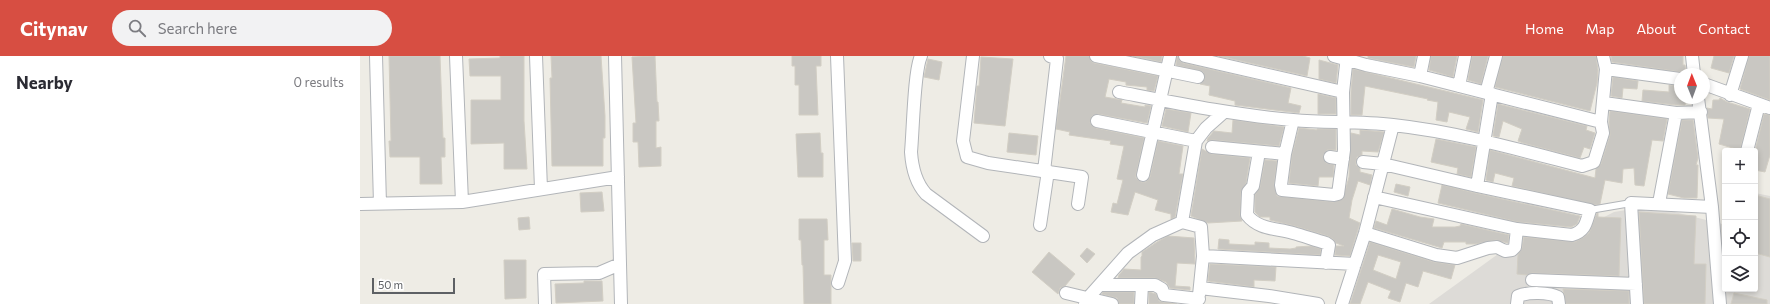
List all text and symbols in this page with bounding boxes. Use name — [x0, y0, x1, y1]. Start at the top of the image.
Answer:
search box — [112, 10, 392, 46]
text: Citynav — [20, 17, 88, 40]
icon: search — [126, 17, 148, 39]
text: Search here — [158, 19, 237, 37]
text: Home — [1525, 20, 1564, 37]
text: Map — [1586, 20, 1614, 37]
text: About — [1636, 20, 1676, 37]
text: Contact — [1698, 20, 1750, 37]
north arrow — [1674, 68, 1710, 104]
text: Nearby — [16, 72, 73, 93]
text: 0 results — [293, 74, 344, 90]
map controls — [1722, 148, 1758, 292]
button: + — [1722, 148, 1758, 184]
button: − — [1722, 184, 1758, 220]
button: locate — [1722, 220, 1758, 256]
button: layers — [1722, 256, 1758, 292]
scale bar — [372, 276, 455, 295]
text: 50 m — [378, 278, 403, 291]

